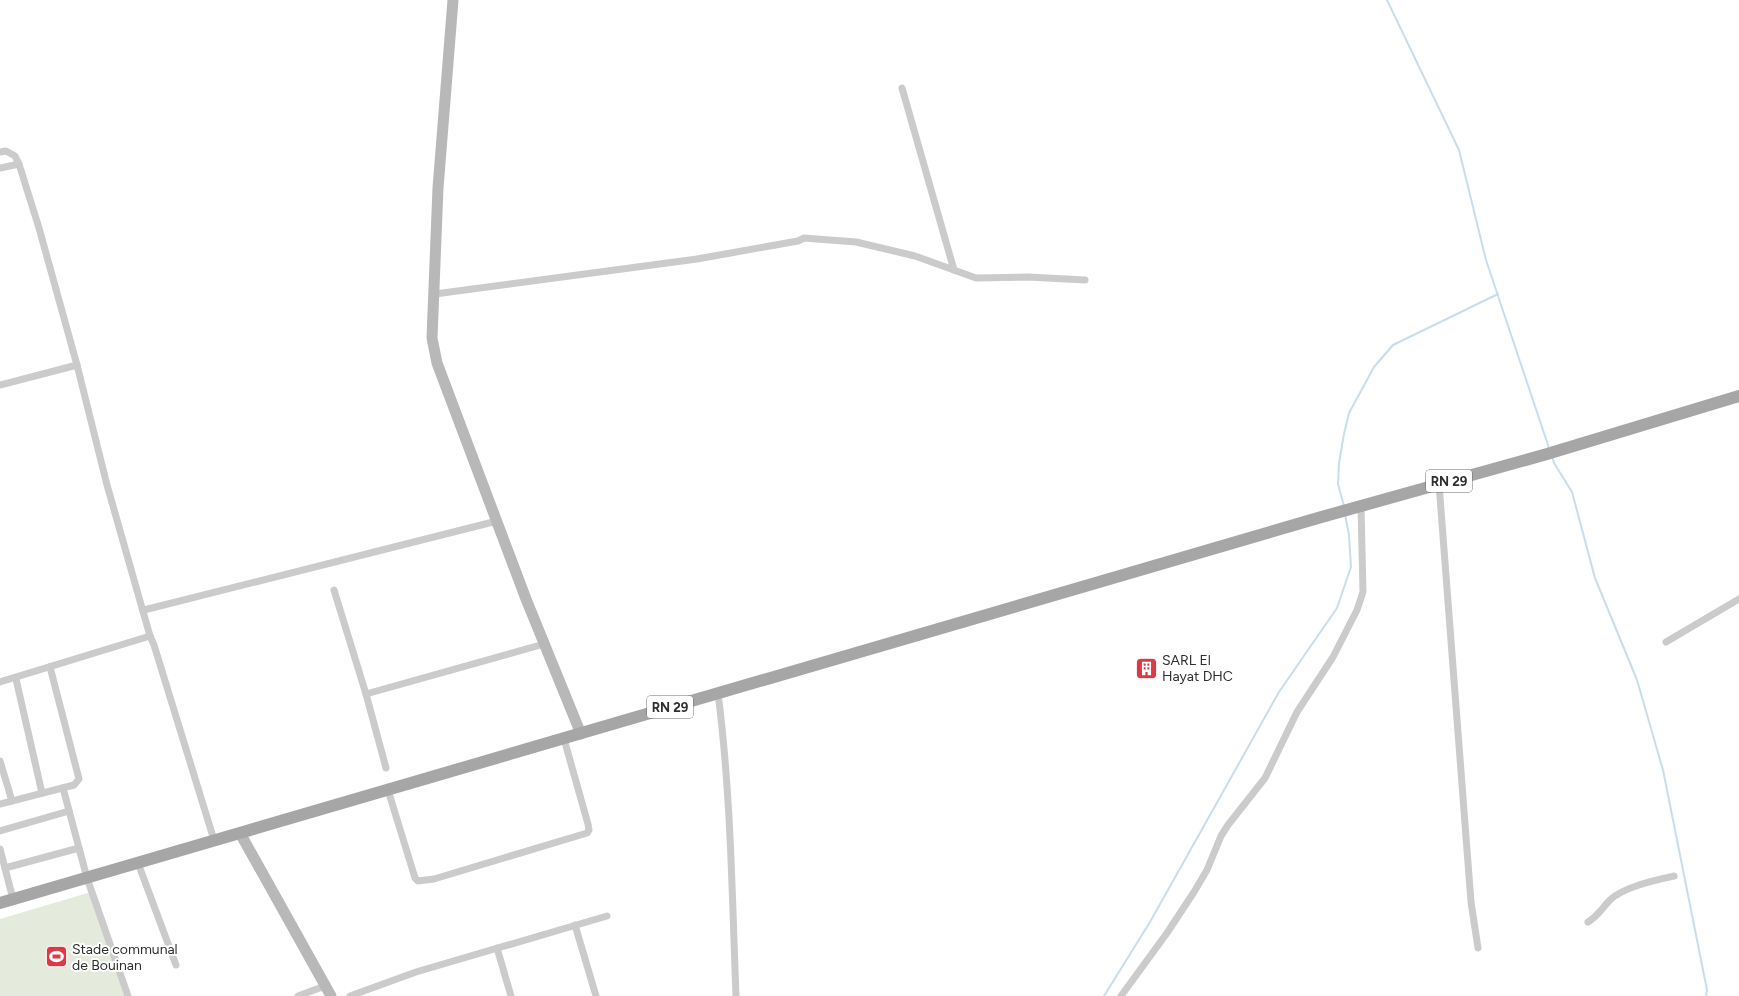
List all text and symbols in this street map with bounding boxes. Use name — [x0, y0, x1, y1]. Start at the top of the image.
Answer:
road number: RN 29 — [1426, 470, 1472, 492]
place label: SARL El Hayat DHC — [1162, 652, 1233, 685]
building icon: SARL El Hayat DHC — [1133, 655, 1159, 681]
road number: RN 29 — [647, 696, 693, 718]
place label: Stade communal de Bouinan — [72, 941, 178, 974]
sports icon: Stade communal de Bouinan — [44, 944, 70, 970]

